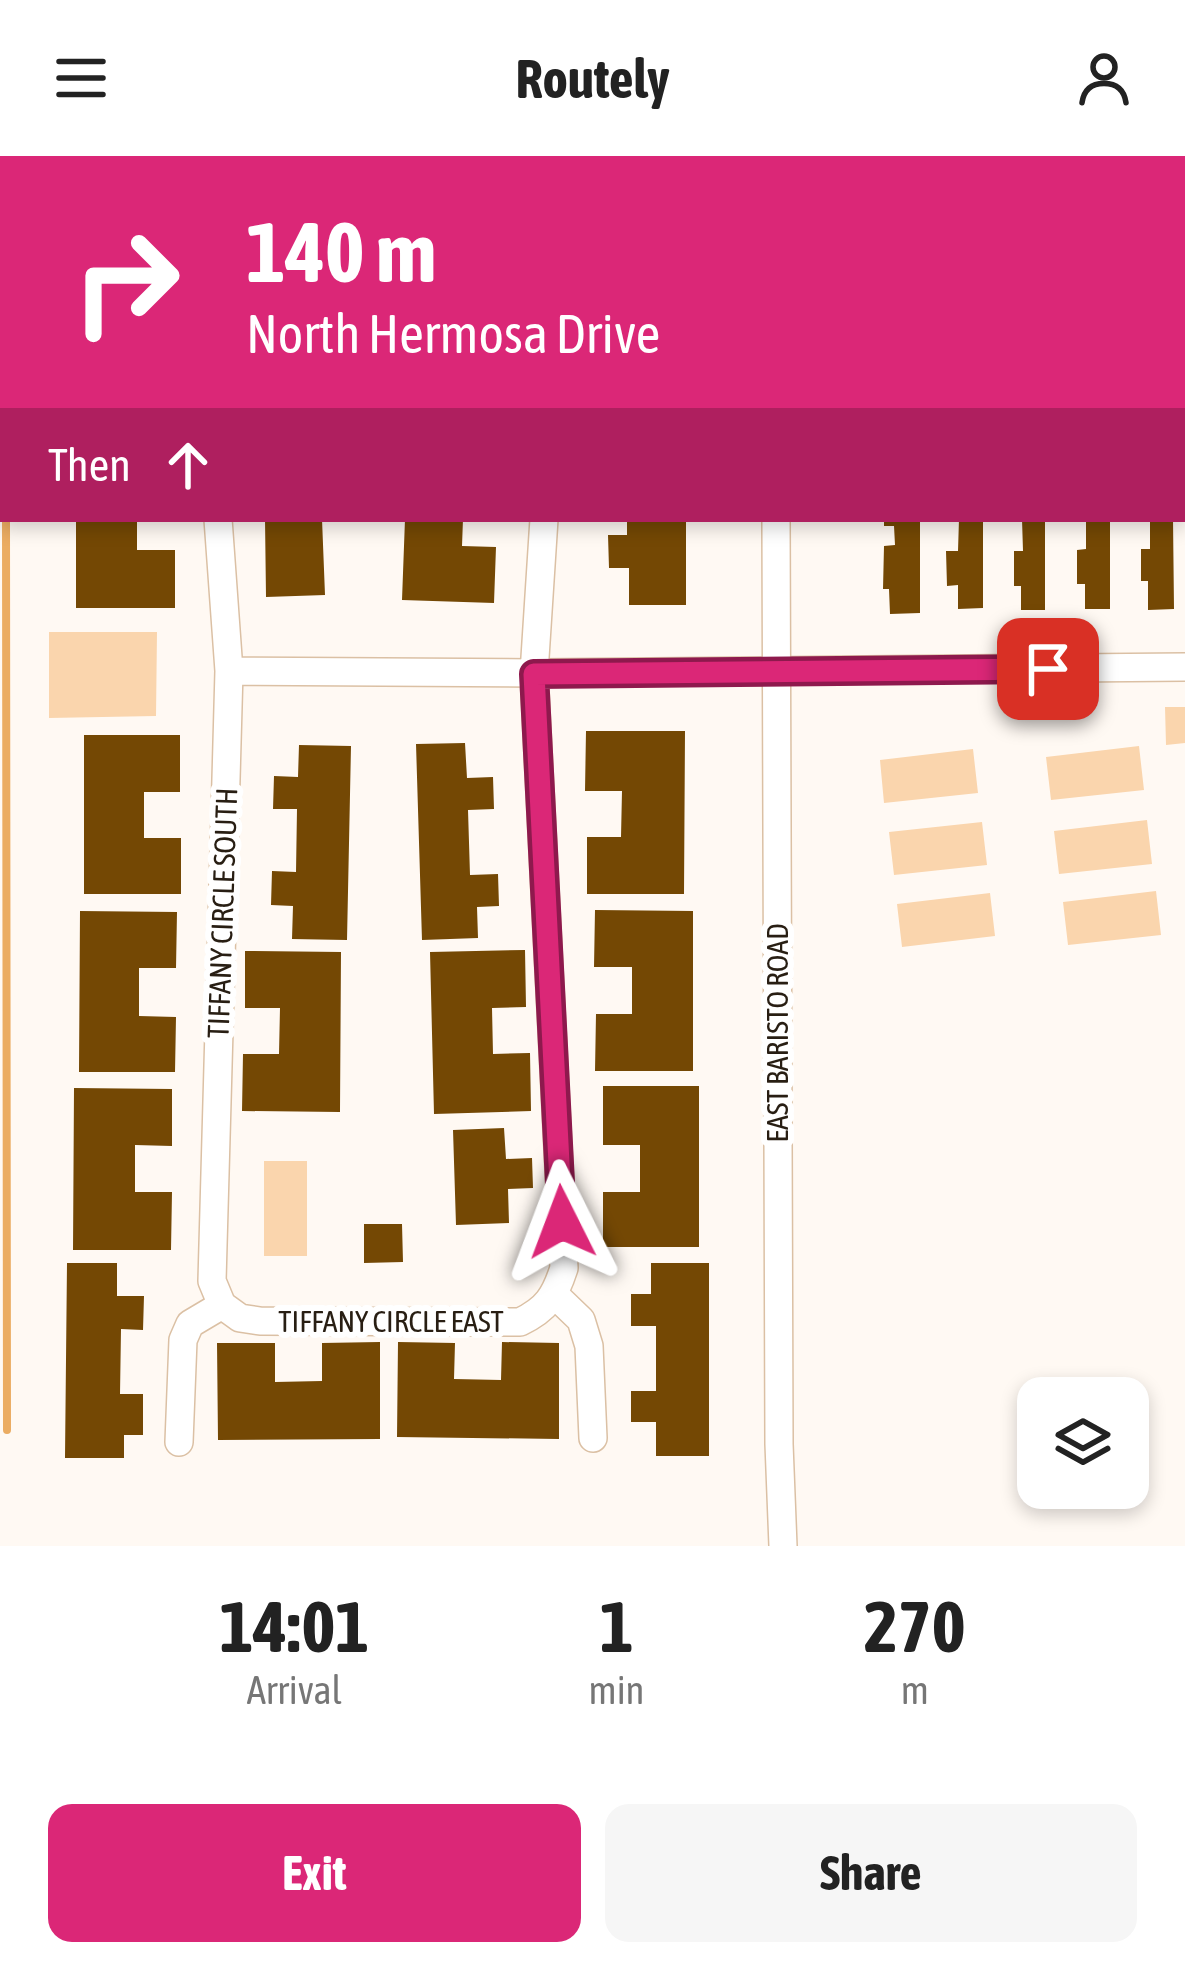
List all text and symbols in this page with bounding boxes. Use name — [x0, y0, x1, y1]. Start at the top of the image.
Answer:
icon: menu — [48, 45, 114, 111]
icon: person — [1071, 45, 1137, 111]
text: Routely — [515, 48, 670, 109]
icon: right — [48, 204, 204, 360]
text: 140 m — [246, 204, 436, 300]
text: North Hermosa Drive — [246, 303, 660, 364]
icon: ahead — [155, 432, 221, 498]
text: Then — [48, 439, 131, 491]
pin — [997, 618, 1099, 720]
icon: arrive — [1015, 636, 1081, 702]
street label: TIFFANY CIRCLE SOUTH — [201, 787, 243, 1039]
street label: EAST BARISTO ROAD — [760, 923, 794, 1143]
position arrow — [499, 1159, 625, 1285]
street label: TIFFANY CIRCLE EAST — [278, 1304, 504, 1338]
map controls — [1017, 1377, 1149, 1509]
button: layers — [1017, 1377, 1149, 1509]
text: 14:01 — [219, 1585, 369, 1667]
text: 1 — [600, 1585, 633, 1667]
text: 270 — [864, 1585, 966, 1667]
text: Arrival — [247, 1668, 342, 1712]
text: min — [589, 1668, 645, 1712]
text: m — [901, 1668, 929, 1712]
button: Exit — [48, 1804, 581, 1942]
button: Share — [605, 1804, 1137, 1942]

